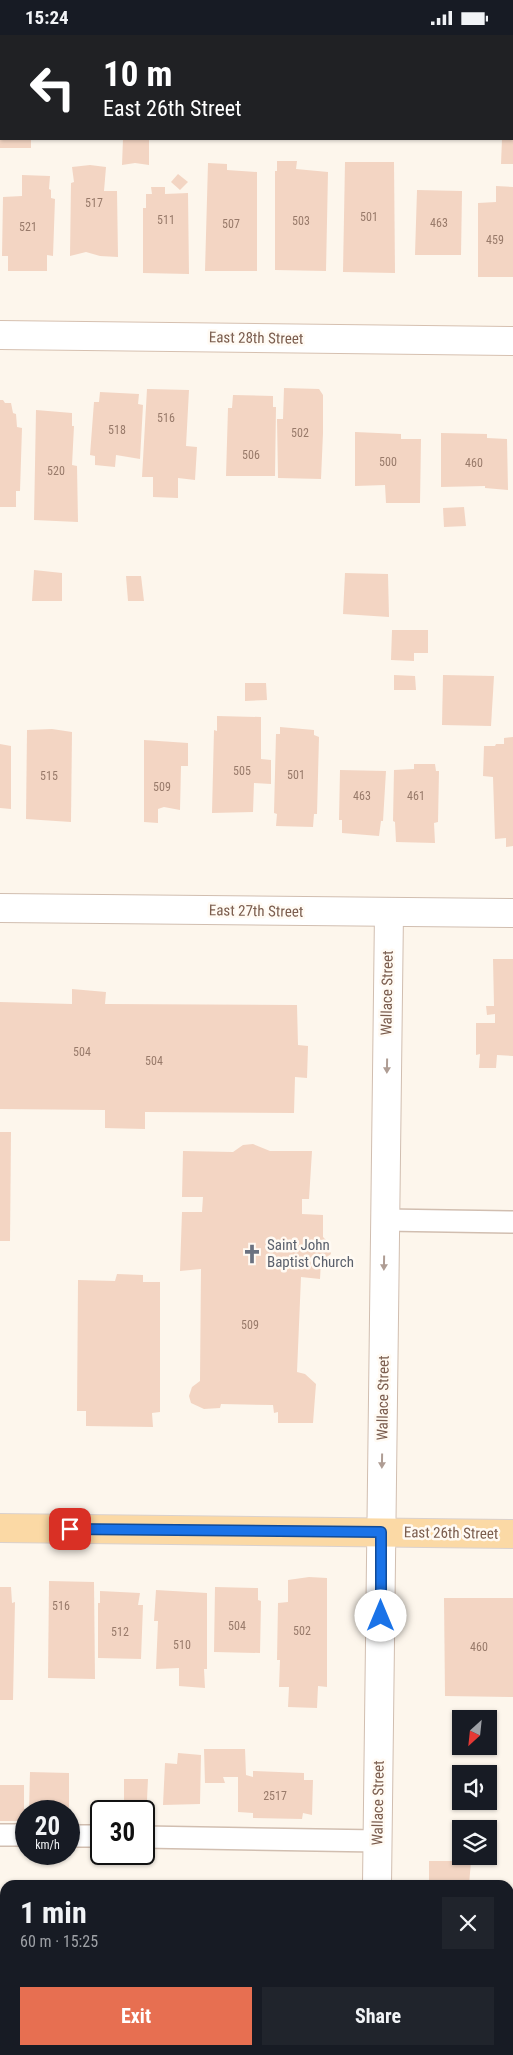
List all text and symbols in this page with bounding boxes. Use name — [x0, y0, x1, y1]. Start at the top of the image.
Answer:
text: 15:24 — [25, 6, 69, 29]
text: 10 m — [103, 54, 172, 95]
icon: left — [20, 55, 85, 120]
text: East 26th Street — [103, 96, 242, 121]
house number: 517 — [85, 196, 103, 210]
house number: 501 — [360, 210, 378, 224]
house number: 511 — [157, 213, 175, 227]
house number: 503 — [292, 214, 310, 228]
house number: 463 — [430, 216, 448, 230]
house number: 507 — [222, 217, 240, 231]
house number: 521 — [19, 220, 37, 234]
house number: 459 — [486, 233, 504, 247]
street label: East 28th Street — [209, 328, 303, 348]
house number: 516 — [157, 411, 175, 425]
house number: 518 — [108, 423, 126, 437]
house number: 502 — [291, 426, 309, 440]
house number: 506 — [242, 448, 260, 462]
house number: 500 — [379, 455, 397, 469]
house number: 460 — [465, 456, 483, 470]
house number: 520 — [47, 464, 65, 478]
house number: 505 — [233, 764, 251, 778]
house number: 501 — [287, 768, 305, 782]
house number: 515 — [40, 769, 58, 783]
house number: 509 — [153, 780, 171, 794]
house number: 463 — [353, 789, 371, 803]
house number: 461 — [407, 789, 425, 803]
street label: East 27th Street — [209, 901, 303, 921]
street label: Wallace Street — [377, 950, 397, 1036]
house number: 504 — [73, 1045, 91, 1059]
house number: 504 — [145, 1054, 163, 1068]
one-way arrow — [383, 1058, 391, 1074]
place label: Saint John Baptist Church — [267, 1236, 354, 1271]
church icon: Saint John Baptist Church — [241, 1243, 263, 1265]
one-way arrow — [380, 1255, 388, 1271]
house number: 509 — [241, 1318, 259, 1332]
street label: Wallace Street — [373, 1355, 393, 1441]
one-way arrow — [378, 1453, 386, 1469]
pin — [49, 1508, 91, 1550]
icon: arrive — [56, 1515, 84, 1543]
street label: East 26th Street — [404, 1523, 498, 1543]
position arrow — [354, 1589, 406, 1641]
house number: 516 — [52, 1599, 70, 1613]
house number: 504 — [228, 1619, 246, 1633]
house number: 502 — [293, 1624, 311, 1638]
house number: 512 — [111, 1625, 129, 1639]
house number: 510 — [173, 1638, 191, 1652]
house number: 460 — [470, 1640, 488, 1654]
north arrow — [452, 1710, 498, 1755]
map controls — [452, 1710, 497, 1865]
street label: Wallace Street — [368, 1760, 388, 1846]
button: sound — [452, 1765, 497, 1810]
house number: 2517 — [263, 1789, 287, 1803]
speed limit sign: 30 — [90, 1800, 155, 1865]
text: 20 — [35, 1812, 60, 1841]
button: layers — [452, 1820, 497, 1865]
text: km/h — [35, 1838, 60, 1852]
text: 1 min — [20, 1895, 87, 1930]
button: close — [442, 1897, 494, 1949]
text: 60 m · 15:25 — [20, 1932, 98, 1951]
button: Exit — [20, 1987, 252, 2045]
button: Share — [262, 1987, 494, 2045]

